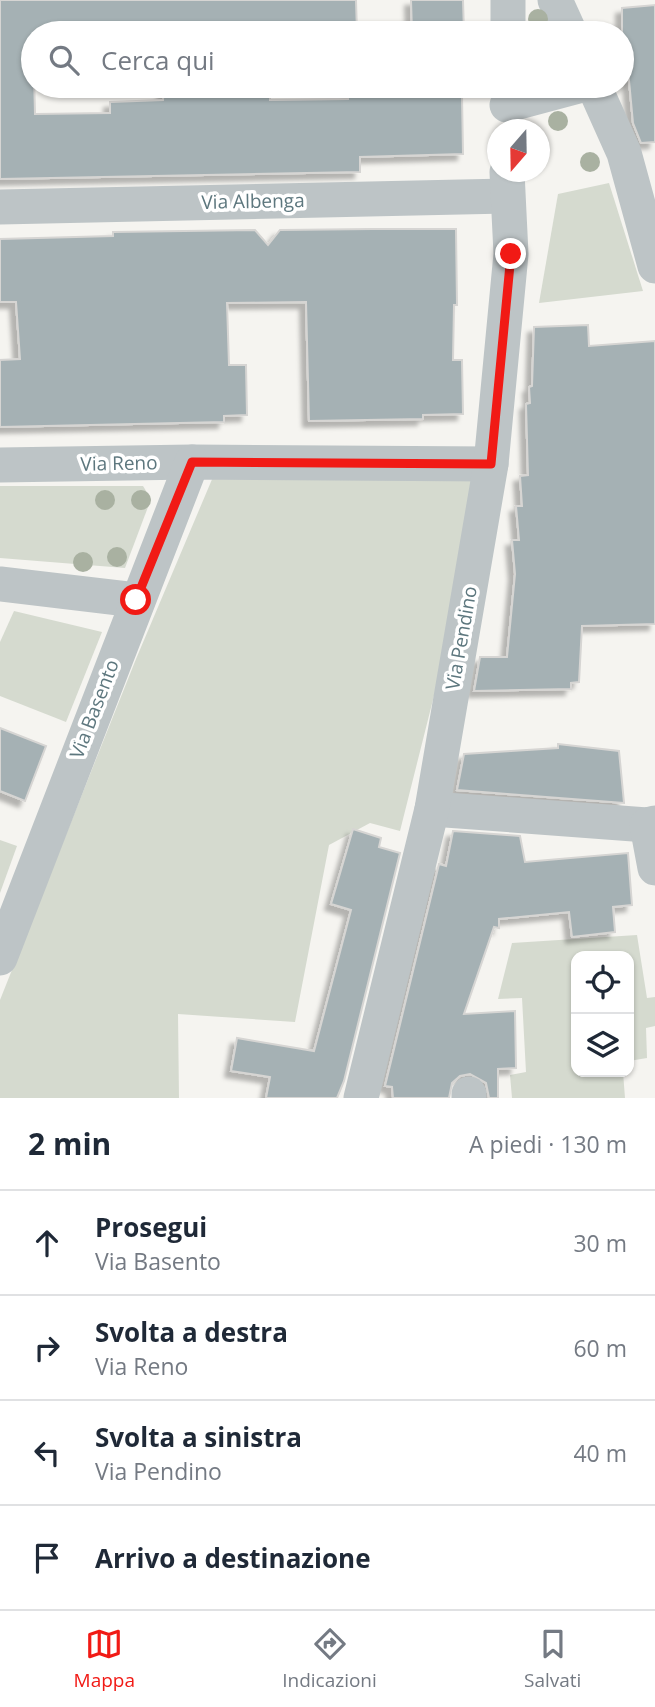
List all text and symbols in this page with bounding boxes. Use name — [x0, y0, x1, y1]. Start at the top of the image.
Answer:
search box — [21, 21, 634, 98]
icon: search — [45, 41, 83, 79]
text: Cerca qui — [101, 42, 215, 78]
north arrow — [487, 119, 550, 182]
street label: Via Albenga — [201, 187, 305, 215]
route end — [495, 238, 526, 269]
street label: Via Reno — [80, 449, 158, 477]
route start — [120, 584, 151, 615]
street label: Via Pendino — [439, 584, 483, 692]
street label: Via Basento — [63, 656, 125, 762]
map controls — [571, 951, 634, 1077]
button: locate — [571, 951, 634, 1014]
button: layers — [571, 1014, 634, 1077]
text: 2 min — [28, 1123, 111, 1164]
text: A piedi · 130 m — [469, 1128, 627, 1160]
text: Prosegui — [95, 1209, 207, 1245]
icon: ahead — [28, 1224, 66, 1262]
text: 30 m — [573, 1227, 627, 1259]
text: Via Basento — [95, 1245, 221, 1277]
text: Svolta a destra — [95, 1314, 288, 1350]
icon: right — [28, 1329, 66, 1367]
text: 60 m — [573, 1332, 627, 1364]
text: Via Reno — [95, 1350, 188, 1382]
text: Svolta a sinistra — [95, 1419, 302, 1455]
icon: left — [28, 1434, 66, 1472]
text: 40 m — [573, 1437, 627, 1469]
text: Via Pendino — [95, 1455, 222, 1487]
icon: arrive — [28, 1539, 66, 1577]
text: Arrivo a destinazione — [95, 1540, 371, 1576]
tab: Mappa — [74, 1625, 135, 1693]
tab: Indicazioni — [282, 1625, 377, 1693]
tab: Salvati — [524, 1625, 581, 1693]

